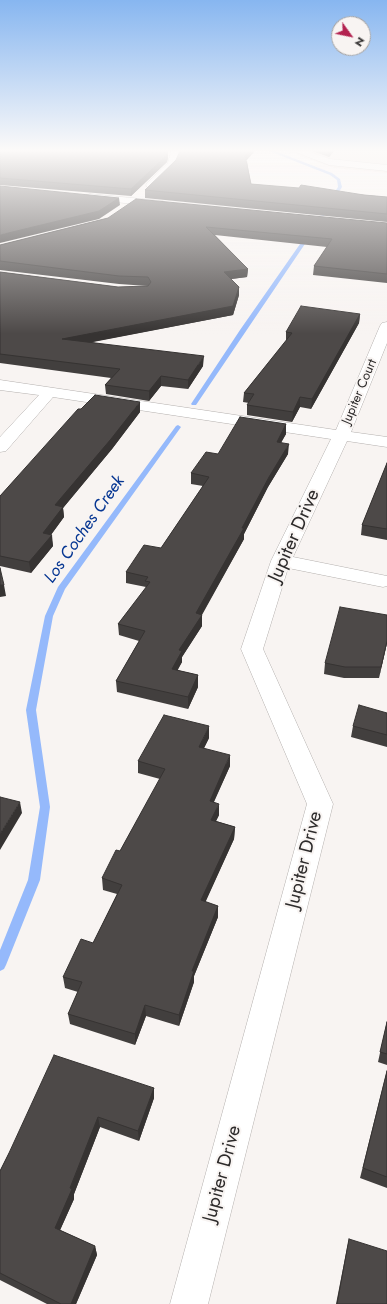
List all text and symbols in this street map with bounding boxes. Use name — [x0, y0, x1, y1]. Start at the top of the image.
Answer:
north arrow — [331, 16, 371, 56]
text: N — [351, 34, 369, 50]
street label: Jupiter Court — [339, 357, 381, 427]
water label: Los Coches Creek — [40, 472, 130, 588]
street label: Jupiter Drive — [264, 486, 326, 586]
street label: Jupiter Drive — [282, 809, 328, 911]
street label: Jupiter Drive — [199, 1123, 247, 1225]

